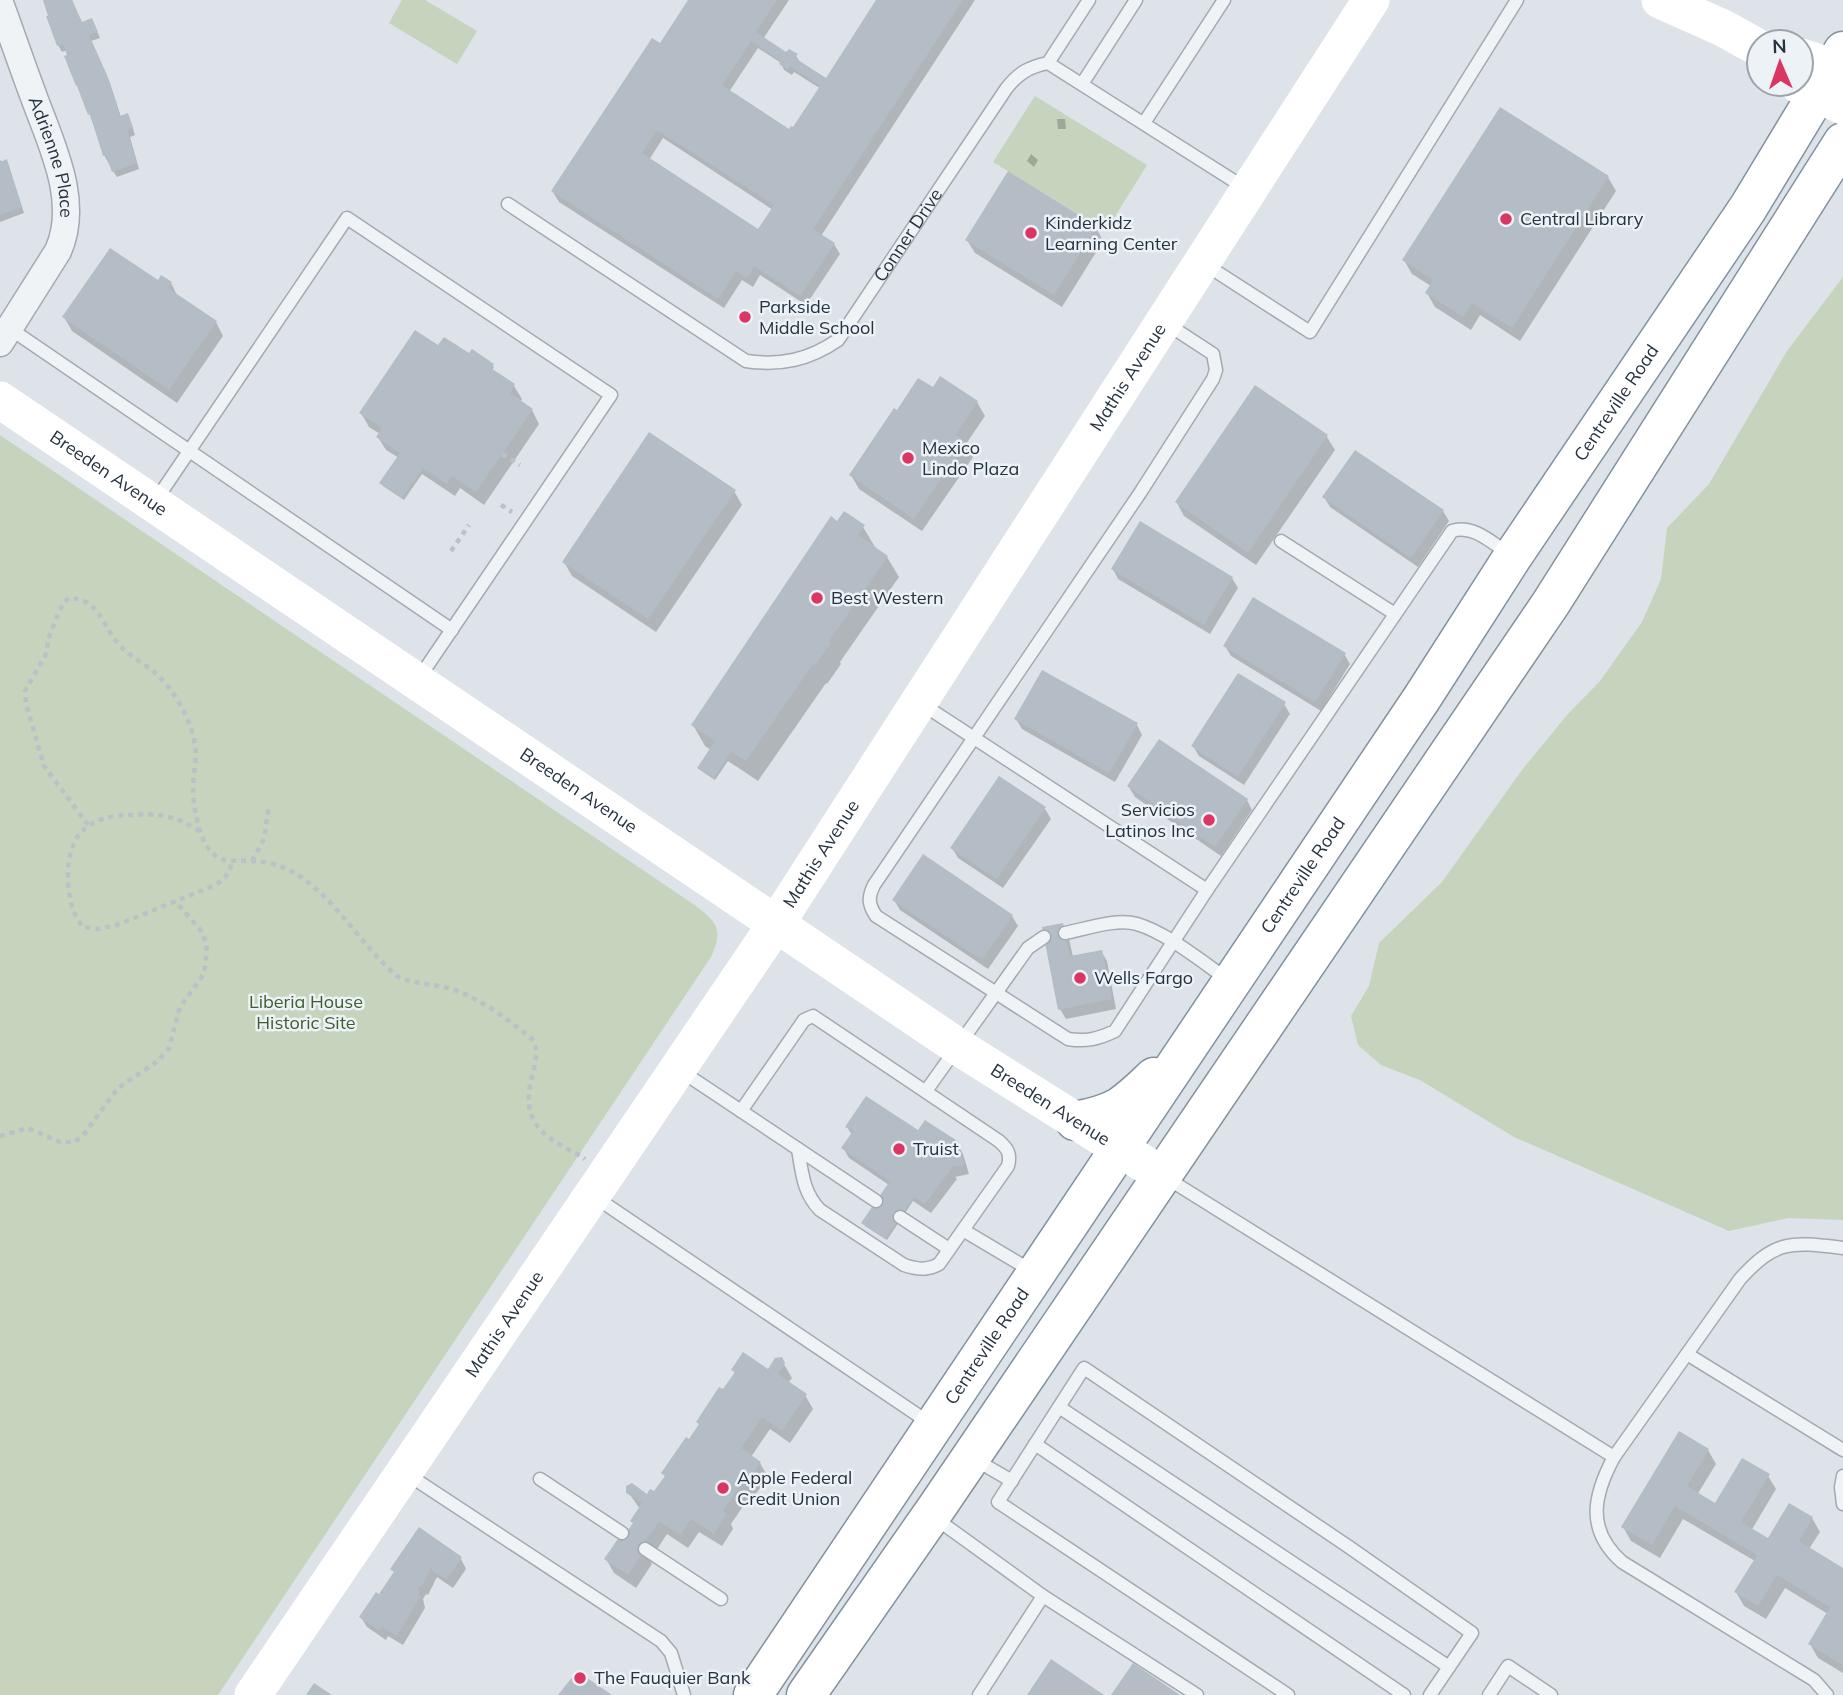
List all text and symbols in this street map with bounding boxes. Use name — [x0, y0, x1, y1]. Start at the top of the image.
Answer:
north arrow — [1745, 28, 1815, 98]
text: N — [1772, 34, 1787, 58]
street label: Adrienne Place — [24, 93, 78, 218]
street label: Conner Drive — [868, 184, 947, 286]
place label: Central Library — [1520, 207, 1644, 230]
place label: Kinderkidz Learning Center — [1045, 211, 1178, 255]
marker: Central Library — [1498, 211, 1514, 227]
marker: Kinderkidz Learning Center — [1023, 225, 1039, 241]
place label: Parkside Middle School — [759, 295, 875, 339]
marker: Parkside Middle School — [737, 309, 753, 325]
street label: Mathis Avenue — [1084, 319, 1171, 435]
street label: Centreville Road — [1568, 340, 1663, 465]
street label: Breeden Avenue — [46, 425, 172, 521]
place label: Mexico Lindo Plaza — [922, 436, 1019, 480]
marker: Mexico Lindo Plaza — [900, 450, 916, 466]
place label: Best Western — [831, 586, 944, 609]
marker: Best Western — [809, 590, 825, 606]
street label: Breeden Avenue — [516, 742, 642, 838]
street label: Mathis Avenue — [778, 795, 864, 912]
place label: Servicios Latinos Inc — [1105, 798, 1195, 842]
marker: Servicios Latinos Inc — [1201, 812, 1217, 828]
street label: Centreville Road — [1255, 812, 1350, 938]
place label: Wells Fargo — [1094, 966, 1193, 989]
marker: Wells Fargo — [1072, 970, 1088, 986]
park label: Liberia House Historic Site — [249, 990, 363, 1034]
street label: Breeden Avenue — [987, 1058, 1115, 1151]
place label: Truist — [913, 1137, 959, 1160]
marker: Truist — [891, 1141, 907, 1157]
street label: Mathis Avenue — [460, 1266, 548, 1382]
street label: Centreville Road — [939, 1283, 1034, 1409]
place label: Apple Federal Credit Union — [737, 1466, 852, 1510]
marker: Apple Federal Credit Union — [715, 1480, 731, 1496]
place label: The Fauquier Bank — [594, 1666, 751, 1689]
marker: The Fauquier Bank — [572, 1670, 588, 1686]

